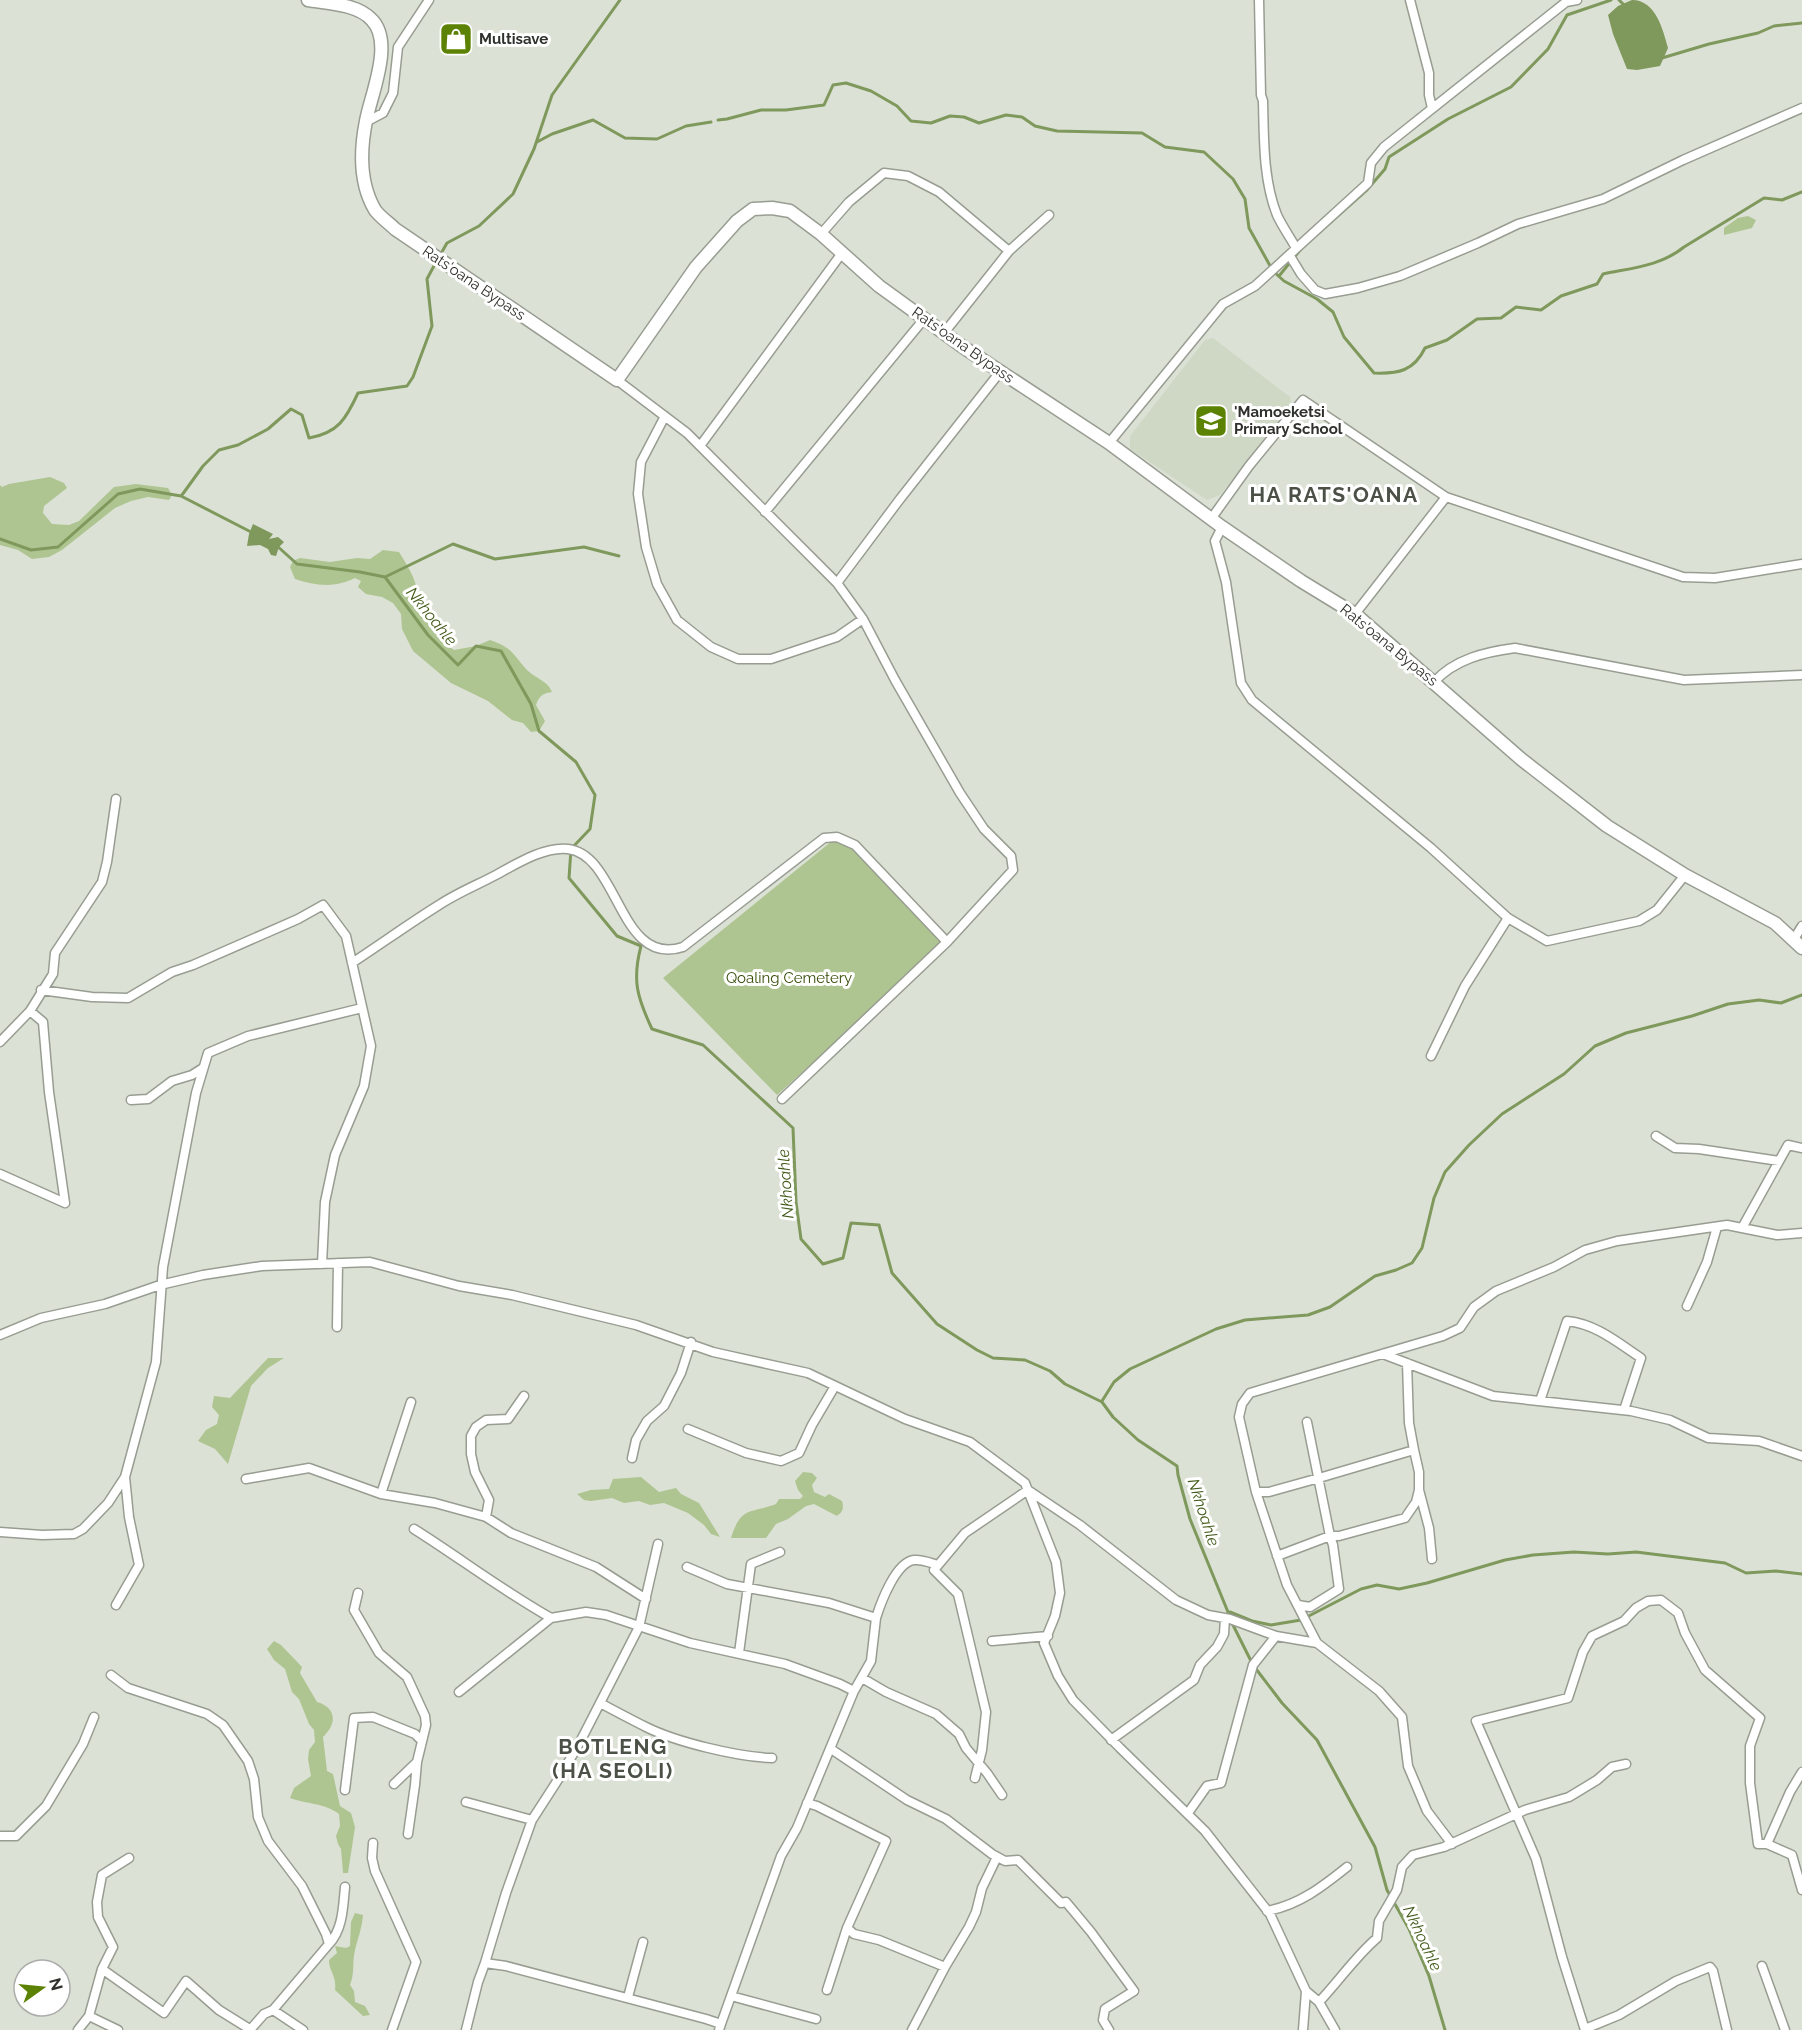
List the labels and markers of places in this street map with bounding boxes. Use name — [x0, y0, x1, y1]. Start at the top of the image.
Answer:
shop icon: Multisave — [438, 21, 474, 57]
place label: Multisave — [479, 30, 548, 48]
school or university icon: 'Mamoeketsi Primary School — [1193, 403, 1229, 439]
place label: 'Mamoeketsi Primary School — [1234, 403, 1343, 438]

